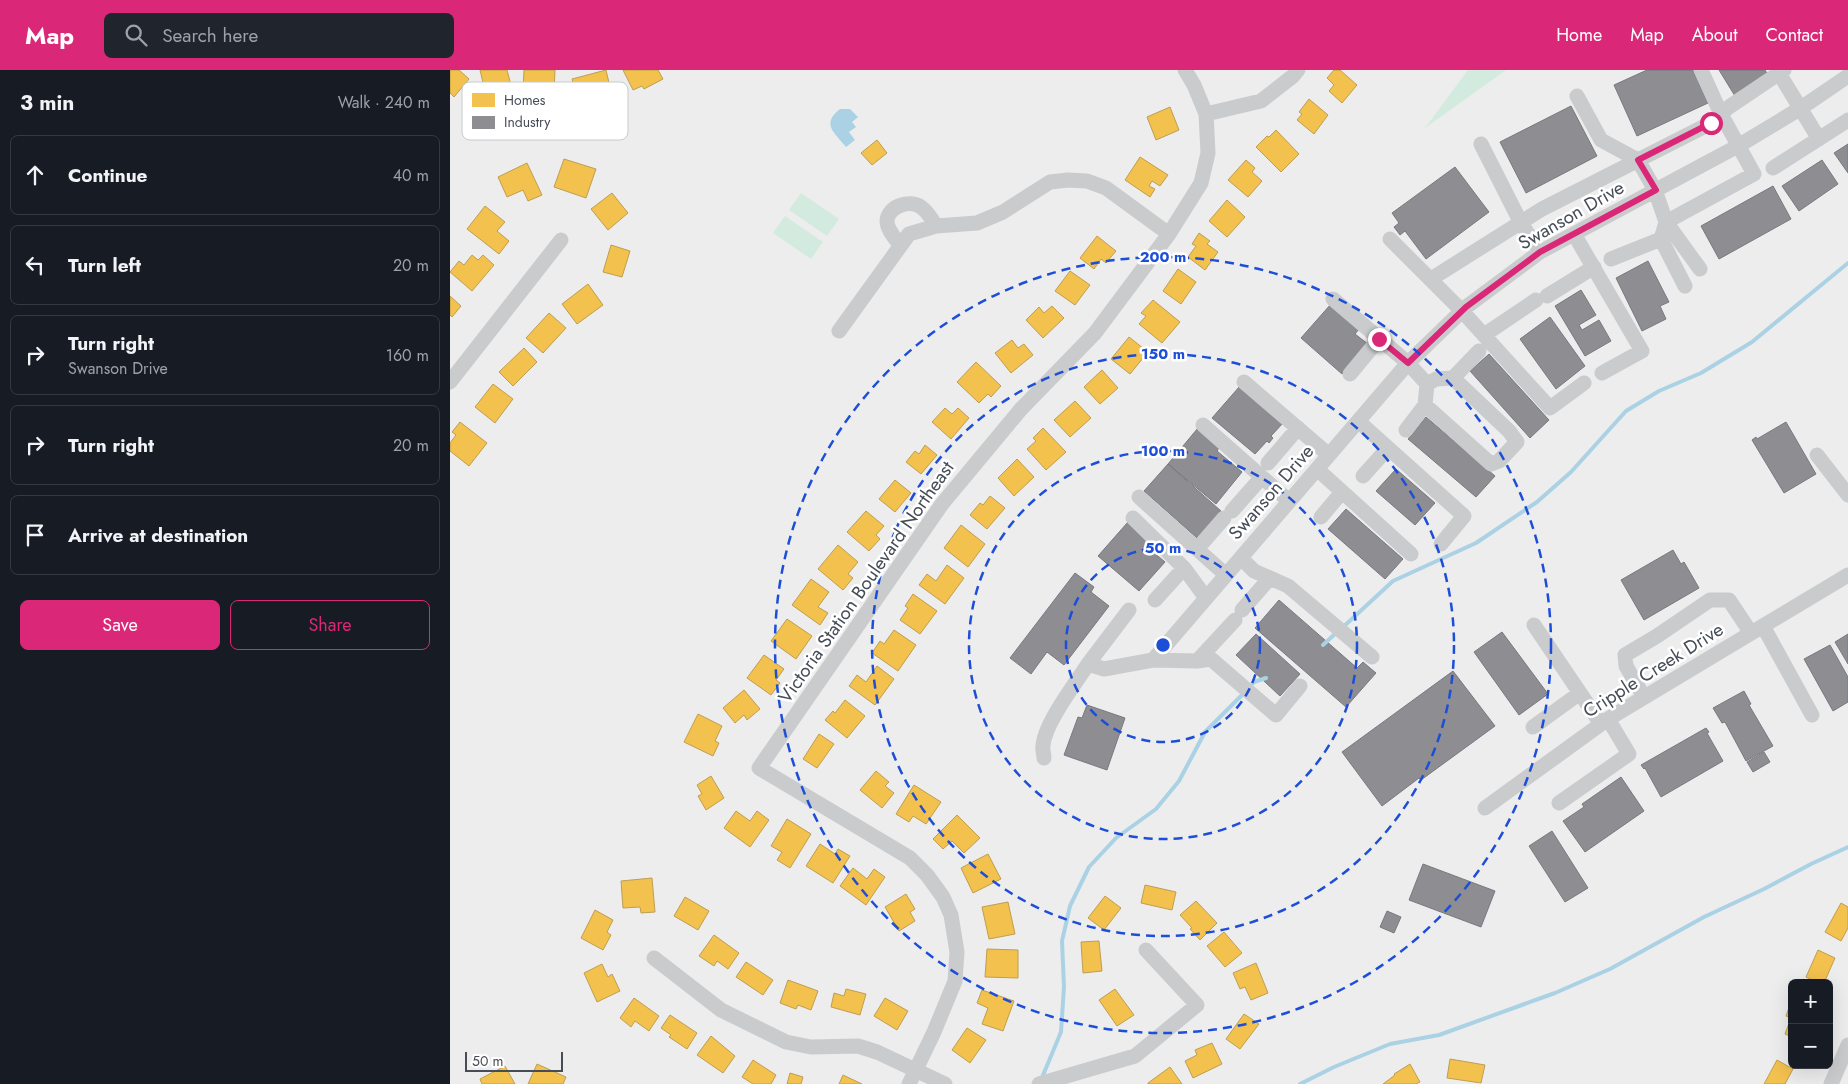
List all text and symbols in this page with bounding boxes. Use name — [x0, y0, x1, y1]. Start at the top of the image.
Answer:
search box — [104, 13, 454, 58]
text: Map — [25, 18, 74, 53]
icon: search — [122, 21, 150, 49]
text: Search here — [162, 22, 258, 49]
text: Home — [1556, 22, 1602, 48]
text: Map — [1630, 22, 1664, 48]
text: About — [1692, 22, 1737, 48]
text: Contact — [1765, 22, 1823, 48]
legend — [462, 82, 628, 140]
text: 3 min — [20, 88, 74, 118]
text: Homes — [504, 90, 546, 110]
text: Walk · 240 m — [338, 91, 430, 114]
text: Industry — [504, 112, 551, 132]
route start — [1700, 112, 1723, 135]
icon: ahead — [21, 161, 49, 189]
text: Continue — [68, 162, 147, 189]
text: 40 m — [393, 164, 429, 187]
street label: Swanson Drive — [1513, 174, 1629, 256]
text: 200 m — [1140, 246, 1186, 268]
icon: left — [21, 251, 49, 279]
text: Turn left — [68, 252, 141, 279]
text: 20 m — [393, 254, 429, 277]
route end — [1368, 328, 1391, 351]
text: Turn right — [68, 330, 154, 357]
icon: right — [21, 341, 49, 369]
text: 150 m — [1141, 343, 1185, 365]
text: 160 m — [386, 344, 429, 367]
text: Swanson Drive — [68, 357, 168, 380]
icon: right — [21, 431, 49, 459]
text: Turn right — [68, 432, 154, 459]
text: 20 m — [393, 434, 429, 457]
street label: Swanson Drive — [1222, 438, 1320, 546]
text: 100 m — [1141, 440, 1185, 462]
street label: Victoria Station Boulevard Northeast — [772, 455, 961, 709]
icon: arrive — [21, 521, 49, 549]
text: Arrive at destination — [68, 522, 248, 549]
text: 50 m — [1145, 537, 1181, 559]
button: Save — [20, 600, 220, 650]
button: Share — [230, 600, 430, 650]
street label: Cripple Creek Drive — [1578, 616, 1729, 724]
centre of rings — [1154, 636, 1172, 654]
map controls — [1788, 979, 1833, 1069]
button: + — [1788, 979, 1833, 1024]
button: − — [1788, 1024, 1833, 1069]
scale bar — [465, 1049, 562, 1072]
text: 50 m — [472, 1051, 503, 1071]

